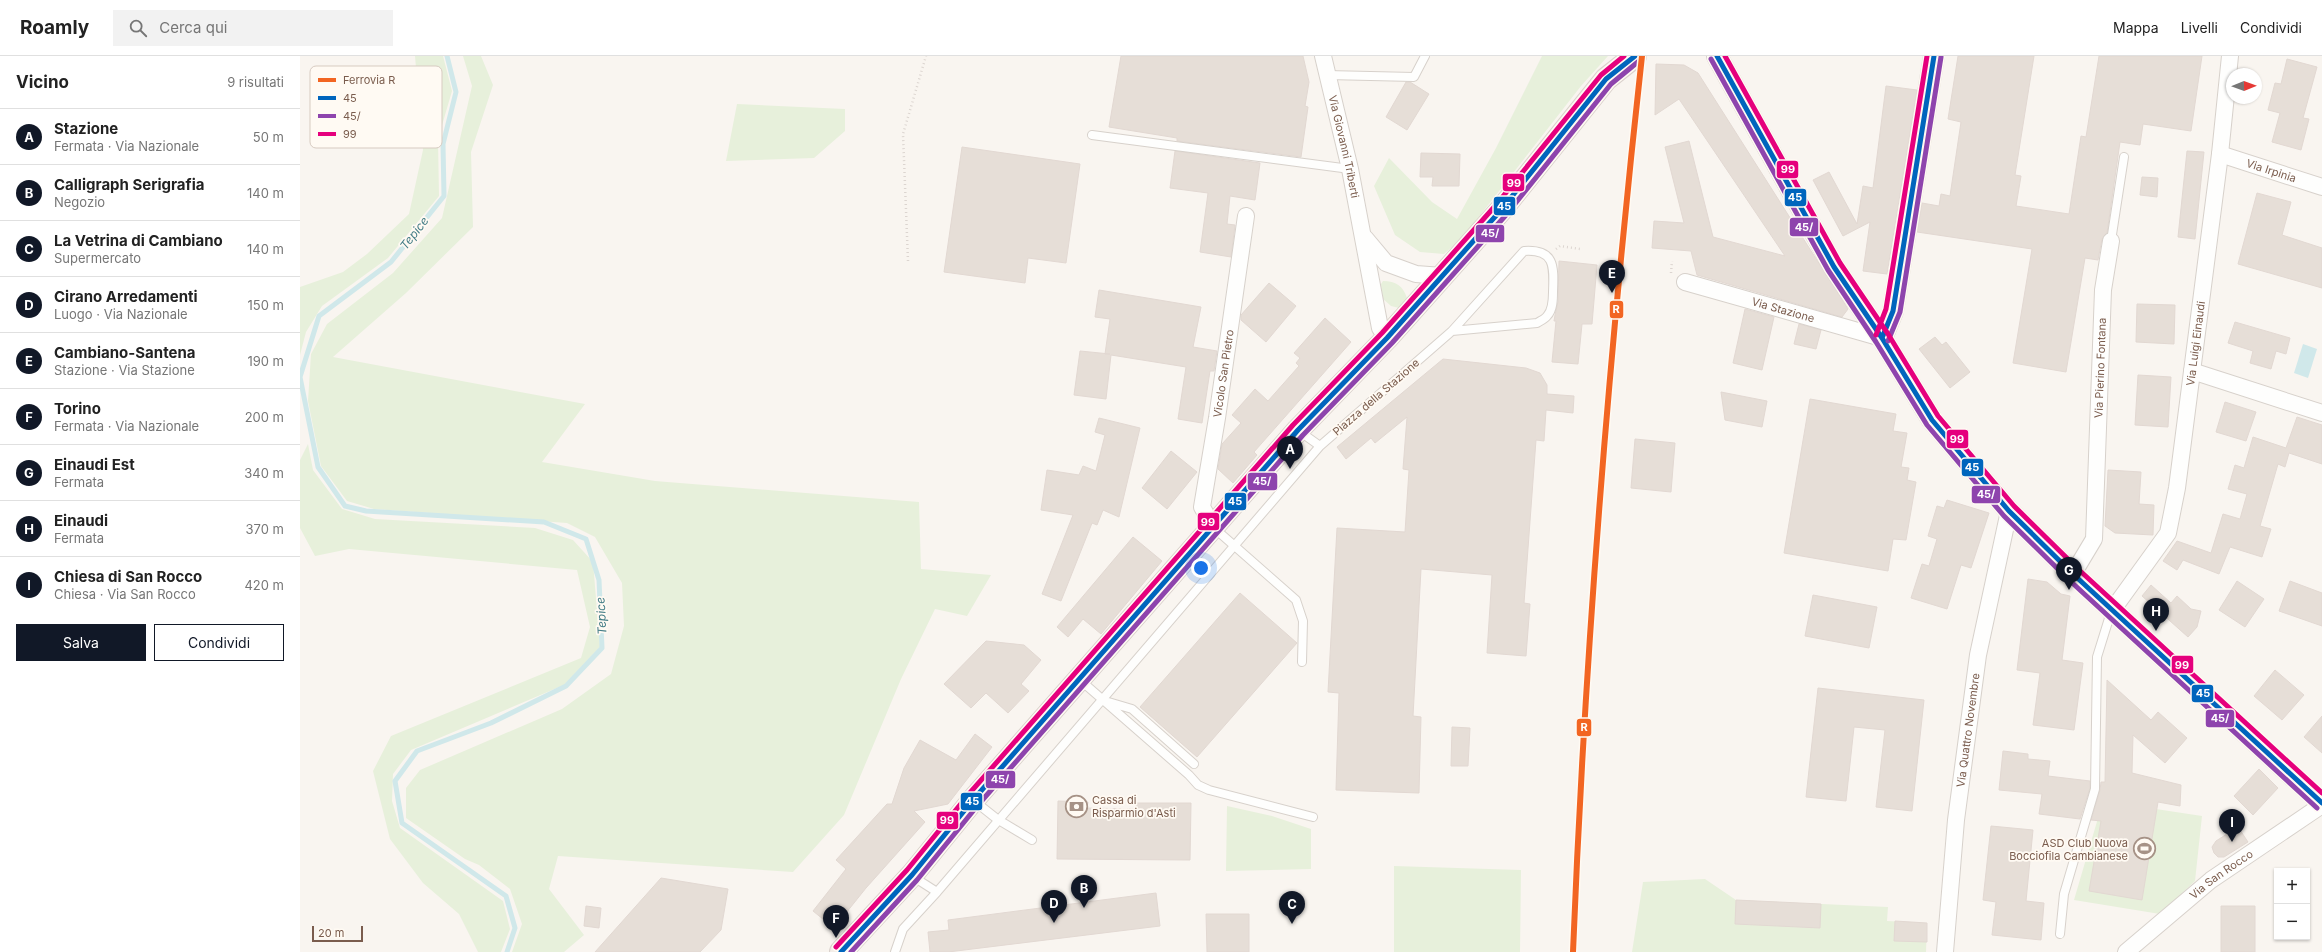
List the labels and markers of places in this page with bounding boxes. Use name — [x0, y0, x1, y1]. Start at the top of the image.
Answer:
pin: E — [1599, 260, 1625, 293]
pin: A — [1277, 436, 1303, 469]
pin: G — [2056, 557, 2082, 590]
pin: H — [2143, 598, 2169, 631]
bank icon: Cassa di Risparmio d'Asti — [1063, 793, 1089, 819]
place label: Cassa di Risparmio d'Asti — [1092, 793, 1176, 820]
pin: I — [2219, 809, 2245, 842]
place label: ASD Club Nuova Bocciofila Cambianese — [2009, 836, 2128, 863]
sports icon: ASD Club Nuova Bocciofila Cambianese — [2131, 836, 2157, 862]
pin: B — [1071, 875, 1097, 908]
pin: D — [1041, 890, 1067, 923]
pin: C — [1279, 891, 1305, 924]
pin: F — [823, 905, 849, 938]

